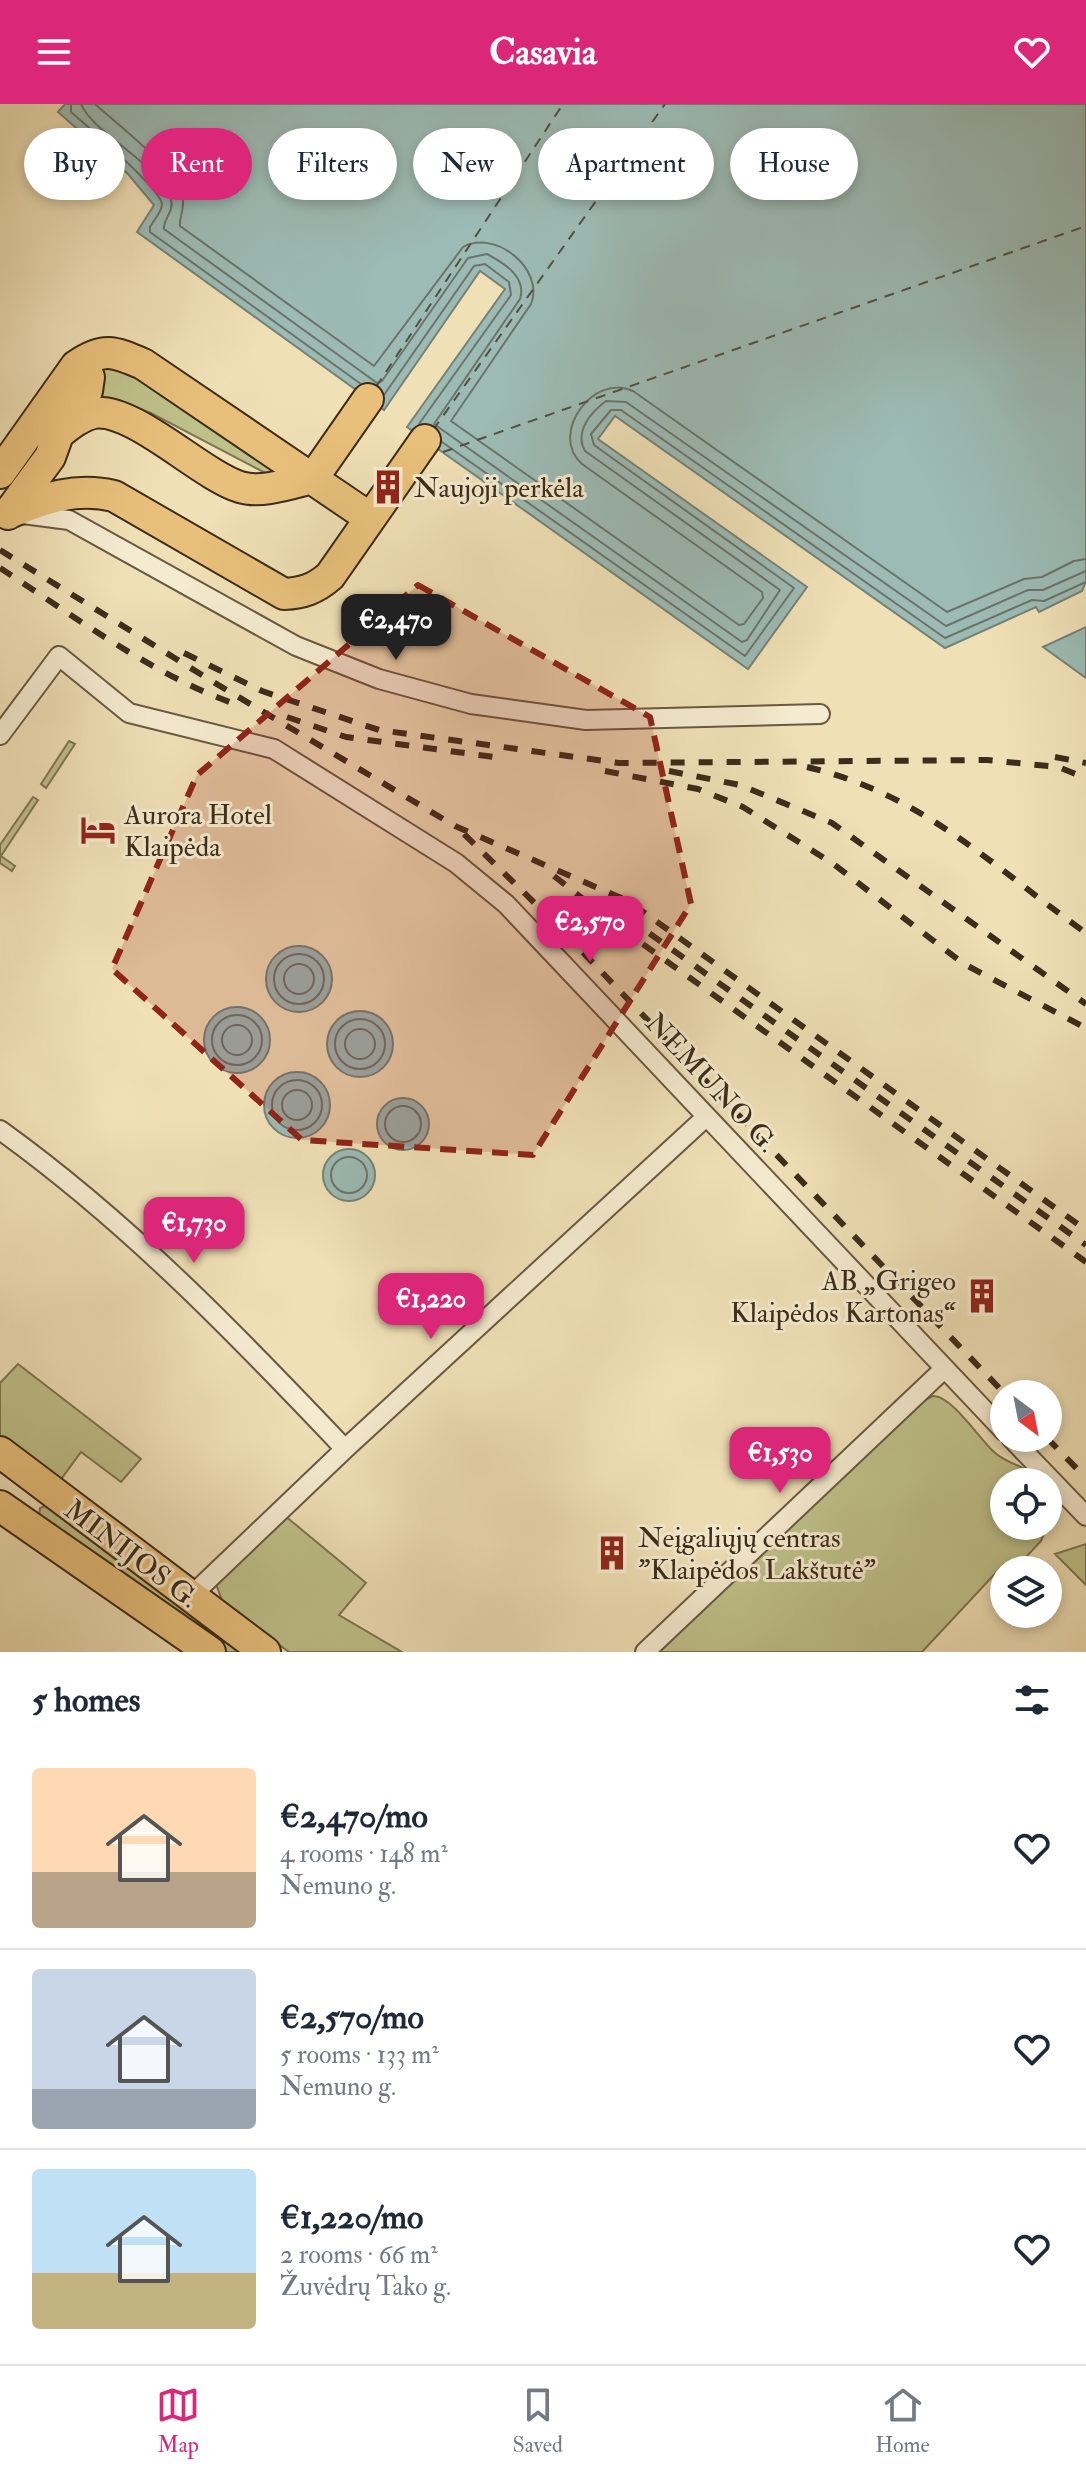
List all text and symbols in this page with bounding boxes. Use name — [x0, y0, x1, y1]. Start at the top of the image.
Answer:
icon: menu — [32, 30, 76, 74]
text: Casavia — [489, 30, 597, 75]
icon: heart — [1010, 30, 1054, 74]
chip: Buy — [24, 128, 125, 200]
chip: Rent — [141, 128, 252, 200]
chip: Filters — [268, 128, 397, 200]
chip: New — [413, 128, 522, 200]
chip: Apartment — [538, 128, 714, 200]
chip: House — [730, 128, 858, 200]
building icon: Naujoji perkėla — [369, 468, 407, 506]
place label: Naujoji perkėla — [414, 471, 584, 506]
pin: €2,470 — [331, 594, 461, 662]
text: €2,470 — [359, 604, 433, 636]
place label: Aurora Hotel Klaipėda — [123, 798, 272, 865]
hotel icon: Aurora Hotel Klaipėda — [79, 811, 117, 849]
pin: €2,570 — [525, 896, 655, 964]
text: €2,570 — [555, 906, 625, 938]
street label: NEMUNO G. — [637, 1006, 784, 1160]
pin: €1,730 — [129, 1197, 259, 1265]
text: €1,730 — [162, 1207, 226, 1239]
place label: AB „Grigeo Klaipėdos Kartonas“ — [730, 1264, 956, 1331]
pin: €1,220 — [366, 1273, 496, 1341]
building icon: AB „Grigeo Klaipėdos Kartonas“ — [963, 1277, 1001, 1315]
text: €1,220 — [396, 1283, 466, 1315]
north arrow — [990, 1380, 1062, 1452]
map controls — [990, 1380, 1062, 1628]
pin: €1,530 — [715, 1427, 845, 1495]
text: €1,530 — [748, 1437, 813, 1469]
button: locate — [990, 1468, 1062, 1540]
street label: MINIJOS G. — [57, 1492, 205, 1616]
place label: Neįgaliųjų centras "Klaipėdos Lakštutė" — [638, 1521, 876, 1588]
building icon: Neįgaliųjų centras "Klaipėdos Lakštutė" — [593, 1534, 631, 1572]
button: layers — [990, 1556, 1062, 1628]
icon: filters — [1010, 1678, 1054, 1722]
text: 5 homes — [32, 1679, 140, 1722]
text: €2,470/mo — [280, 1795, 428, 1838]
icon: home — [96, 1800, 192, 1896]
icon: heart — [1010, 1826, 1054, 1870]
text: 4 rooms · 148 m² — [280, 1838, 448, 1870]
text: Nemuno g. — [280, 1870, 396, 1902]
text: €2,570/mo — [280, 1996, 424, 2039]
icon: home — [96, 2001, 192, 2097]
icon: heart — [1010, 2027, 1054, 2071]
text: 5 rooms · 133 m² — [280, 2039, 439, 2071]
text: Nemuno g. — [280, 2071, 396, 2103]
text: €1,220/mo — [280, 2196, 423, 2239]
icon: home — [96, 2201, 192, 2297]
icon: heart — [1010, 2227, 1054, 2271]
text: 2 rooms · 66 m² — [280, 2239, 438, 2271]
text: Žuvėdrų Tako g. — [280, 2271, 451, 2303]
tab: Map — [156, 2383, 200, 2459]
tab: Saved — [513, 2383, 563, 2459]
tab: Home — [875, 2383, 930, 2459]

